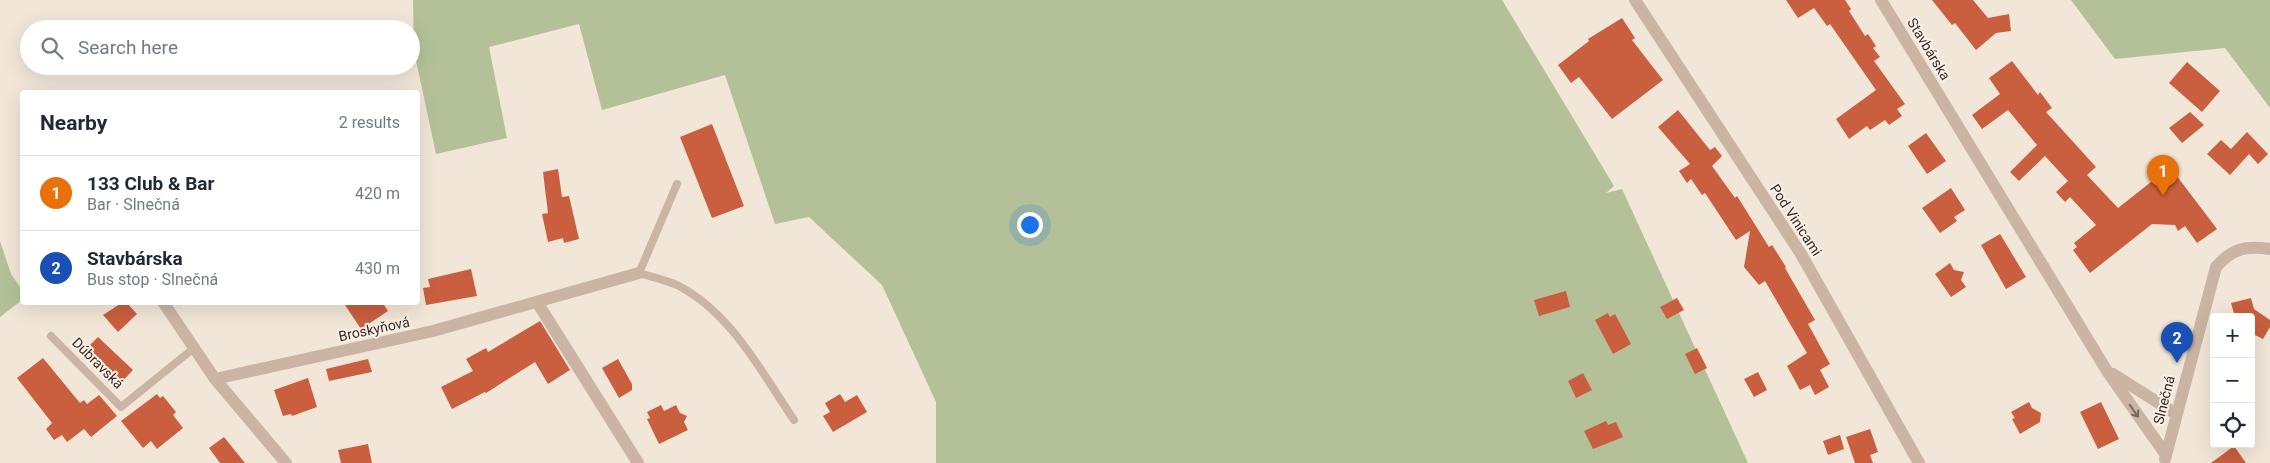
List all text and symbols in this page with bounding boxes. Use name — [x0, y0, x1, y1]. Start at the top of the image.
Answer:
street label: Stavbárska — [1904, 15, 1954, 83]
search box — [20, 20, 420, 75]
icon: search — [38, 34, 66, 62]
text: Search here — [78, 36, 178, 59]
text: Nearby — [40, 111, 107, 135]
text: 2 results — [339, 113, 400, 132]
pin: 1 — [2147, 155, 2179, 196]
text: 133 Club & Bar — [87, 172, 214, 195]
street label: Pod Vinicami — [1767, 181, 1825, 259]
text: 1 — [51, 184, 61, 203]
text: 420 m — [355, 184, 400, 203]
text: Bar · Slnečná — [87, 195, 180, 214]
your location — [1017, 212, 1043, 238]
text: Stavbárska — [87, 247, 183, 270]
text: 2 — [51, 259, 61, 278]
text: 430 m — [355, 259, 400, 278]
text: Bus stop · Slnečná — [87, 270, 218, 289]
map controls — [2210, 313, 2255, 448]
button: + — [2210, 313, 2255, 358]
street label: Broskyňová — [337, 314, 411, 344]
pin: 2 — [2161, 322, 2193, 363]
street label: Dúbravská — [69, 334, 127, 392]
button: − — [2210, 358, 2255, 403]
street label: Slnečná — [2150, 374, 2178, 426]
button: locate — [2210, 403, 2255, 448]
one-way arrow — [2129, 404, 2139, 418]

